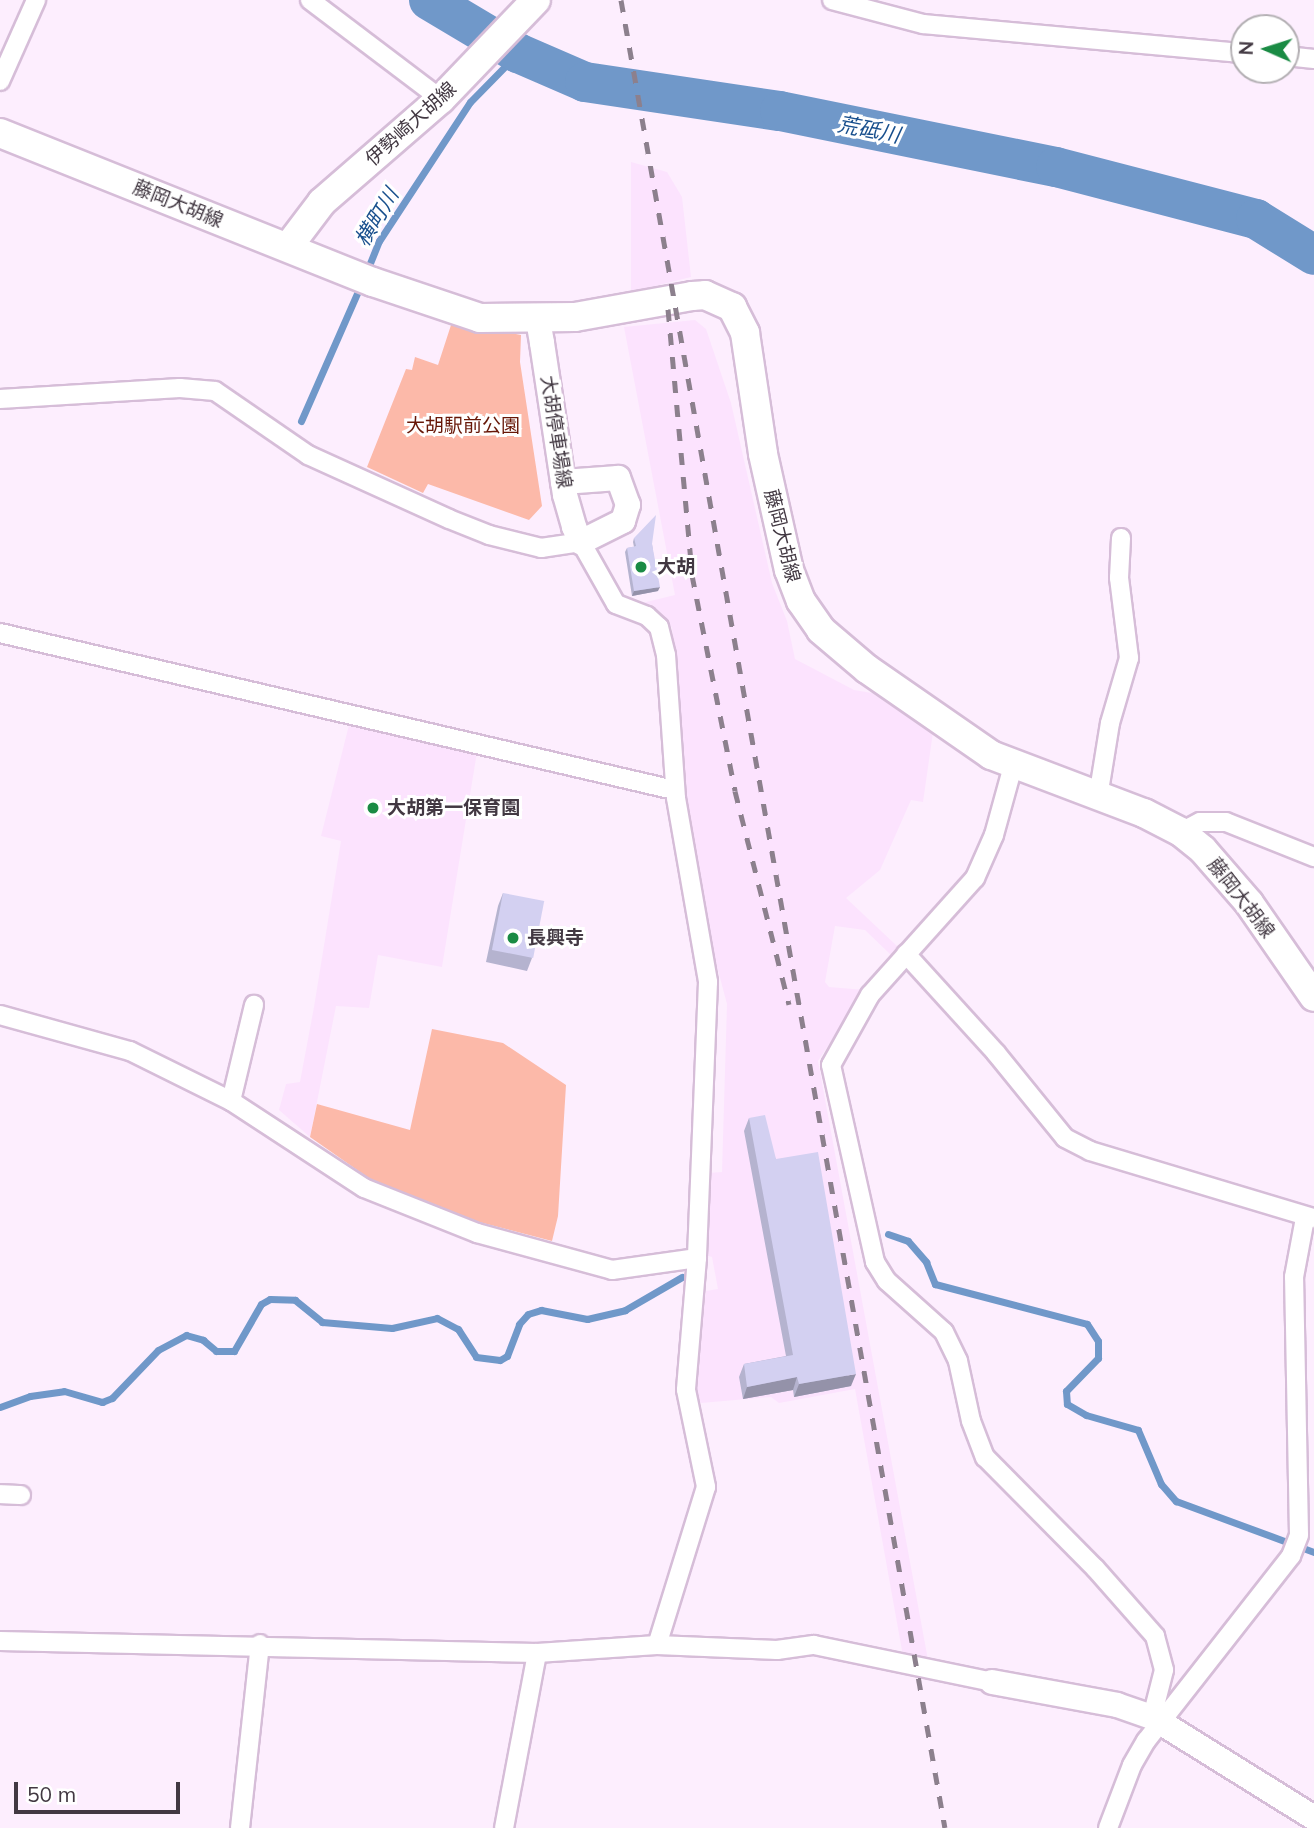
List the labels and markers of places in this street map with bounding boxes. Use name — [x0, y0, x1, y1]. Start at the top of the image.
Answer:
place label: 大胡 — [657, 556, 695, 578]
marker: 大胡 — [631, 557, 651, 577]
place label: 大胡第一保育園 — [387, 797, 520, 819]
marker: 大胡第一保育園 — [365, 800, 381, 816]
place label: 長興寺 — [527, 927, 584, 949]
marker: 長興寺 — [505, 930, 521, 946]

